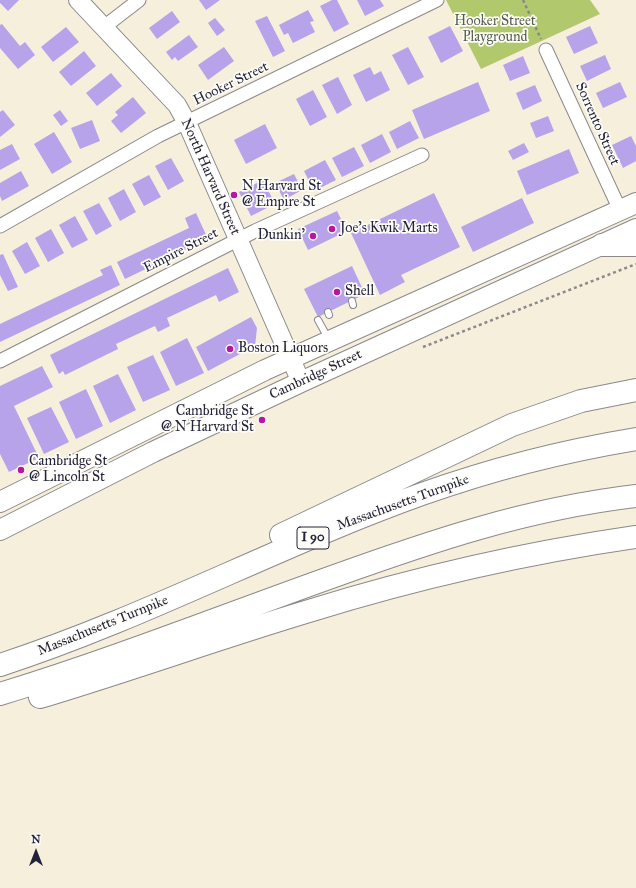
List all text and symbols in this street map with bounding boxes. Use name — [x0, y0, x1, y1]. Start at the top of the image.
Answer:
park label: Hooker Street Playground — [454, 14, 536, 46]
street label: Hooker Street — [191, 59, 271, 109]
street label: Sorrento Street — [571, 80, 623, 168]
street label: North Harvard Street — [177, 116, 243, 238]
place label: N Harvard St @ Empire St — [242, 179, 321, 212]
marker: N Harvard St @ Empire St — [229, 190, 239, 200]
place label: Joe's Kwik Marts — [340, 221, 438, 237]
marker: Joe's Kwik Marts — [327, 224, 337, 234]
street label: Empire Street — [141, 225, 221, 277]
place label: Dunkin' — [258, 228, 305, 244]
marker: Dunkin' — [308, 231, 318, 241]
place label: Shell — [345, 284, 374, 300]
marker: Shell — [332, 287, 342, 297]
place label: Boston Liquors — [238, 341, 328, 357]
marker: Boston Liquors — [225, 344, 235, 354]
street label: Cambridge Street — [267, 346, 365, 404]
place label: Cambridge St @ N Harvard St — [161, 404, 254, 436]
marker: Cambridge St @ N Harvard St — [257, 415, 267, 425]
place label: Cambridge St @ Lincoln St — [29, 454, 107, 486]
marker: Cambridge St @ Lincoln St — [16, 465, 26, 475]
street label: Massachusetts Turnpike — [335, 471, 471, 535]
road number: I 90 — [297, 527, 329, 549]
street label: Massachusetts Turnpike — [35, 592, 171, 660]
north arrow — [16, 832, 56, 872]
text: N — [31, 833, 41, 846]

